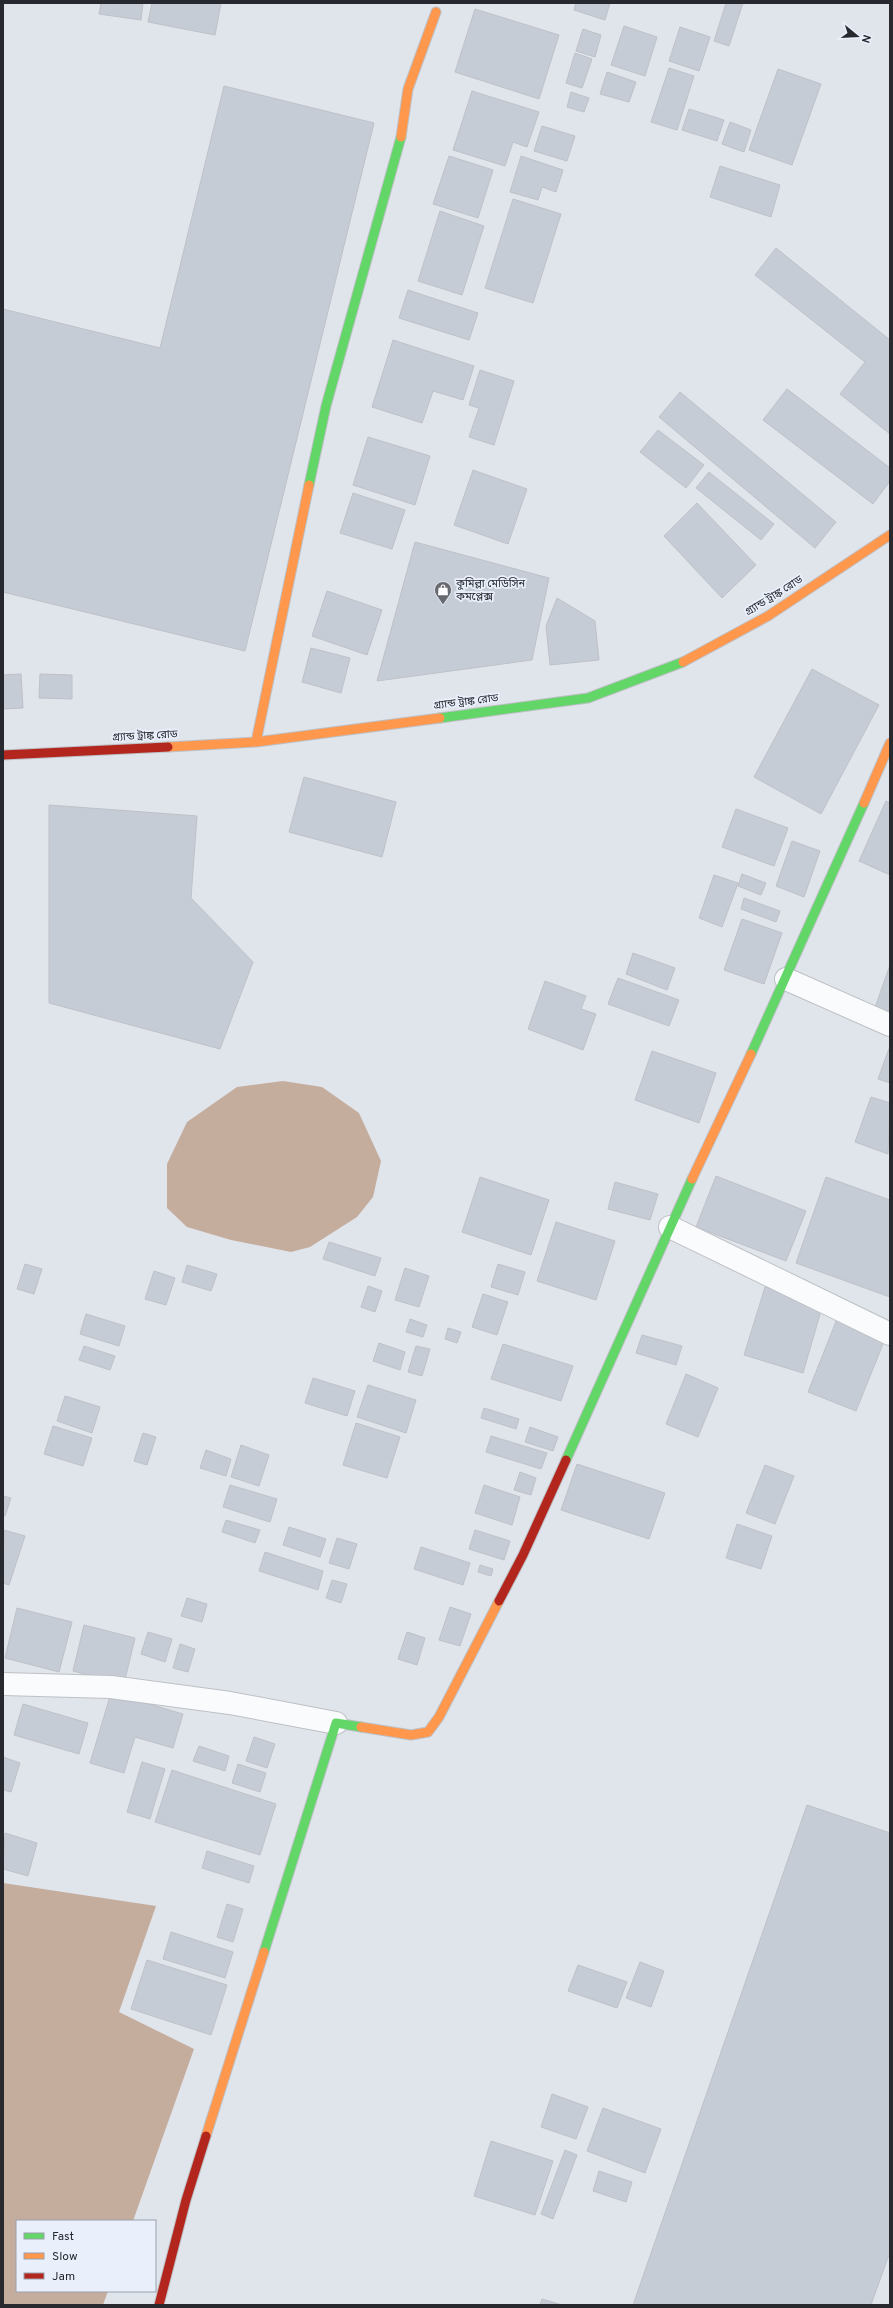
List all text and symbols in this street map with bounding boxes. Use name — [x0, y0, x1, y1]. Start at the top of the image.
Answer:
north arrow — [837, 16, 877, 56]
text: N — [858, 33, 873, 45]
street label: গ্র্যান্ড ট্রাঙ্ক রোড — [743, 573, 806, 619]
place label: কুমিল্লা মেডিসিন কমপ্লেক্স — [455, 577, 526, 604]
shop icon: কুমিল্লা মেডিসিন কমপ্লেক্স — [433, 580, 453, 605]
street label: গ্র্যান্ড ট্রাঙ্ক রোড — [433, 691, 499, 713]
street label: গ্র্যান্ড ট্রাঙ্ক রোড — [112, 727, 178, 745]
legend — [16, 2220, 156, 2292]
text: Fast — [52, 2229, 74, 2245]
text: Slow — [52, 2249, 78, 2265]
text: Jam — [52, 2269, 75, 2285]

